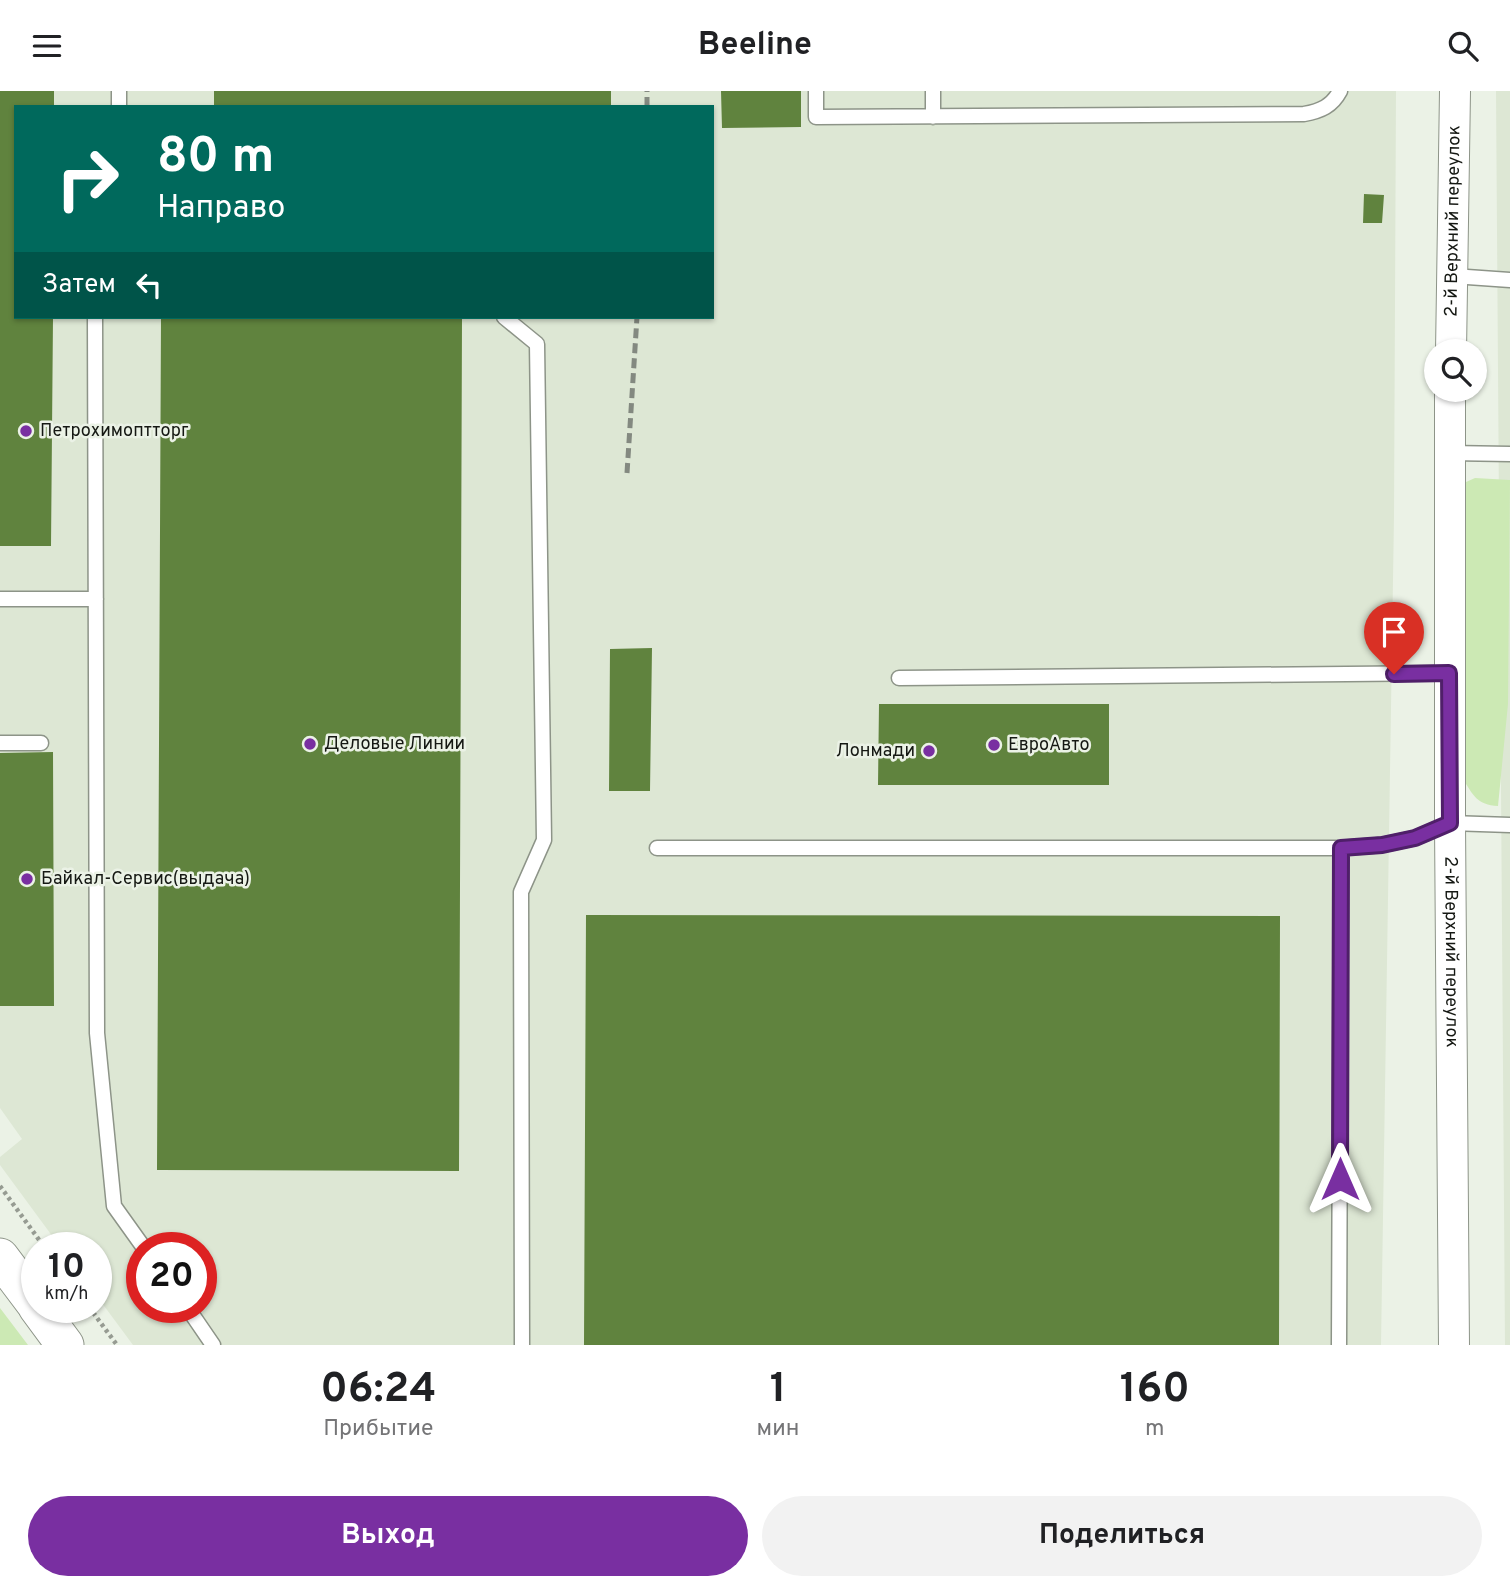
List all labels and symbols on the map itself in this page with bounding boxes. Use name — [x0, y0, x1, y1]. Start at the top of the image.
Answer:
street label: 2-й Верхний переулок — [1440, 125, 1466, 317]
place label: Петрохимоптторг — [40, 420, 189, 443]
marker: Петрохимоптторг — [18, 423, 34, 439]
pin — [1364, 602, 1424, 674]
place label: Деловые Линии — [324, 733, 465, 756]
place label: ЕвроАвто — [1008, 734, 1090, 757]
marker: Деловые Линии — [302, 736, 318, 752]
marker: ЕвроАвто — [986, 737, 1002, 753]
place label: Лонмади — [836, 740, 915, 763]
marker: Лонмади — [921, 743, 937, 759]
street label: 2-й Верхний переулок — [1439, 856, 1463, 1048]
place label: Байкал-Сервис(выдача) — [41, 868, 250, 891]
marker: Байкал-Сервис(выдача) — [19, 871, 35, 887]
position arrow — [1303, 1142, 1377, 1216]
speed limit sign: 20 — [126, 1232, 217, 1323]

